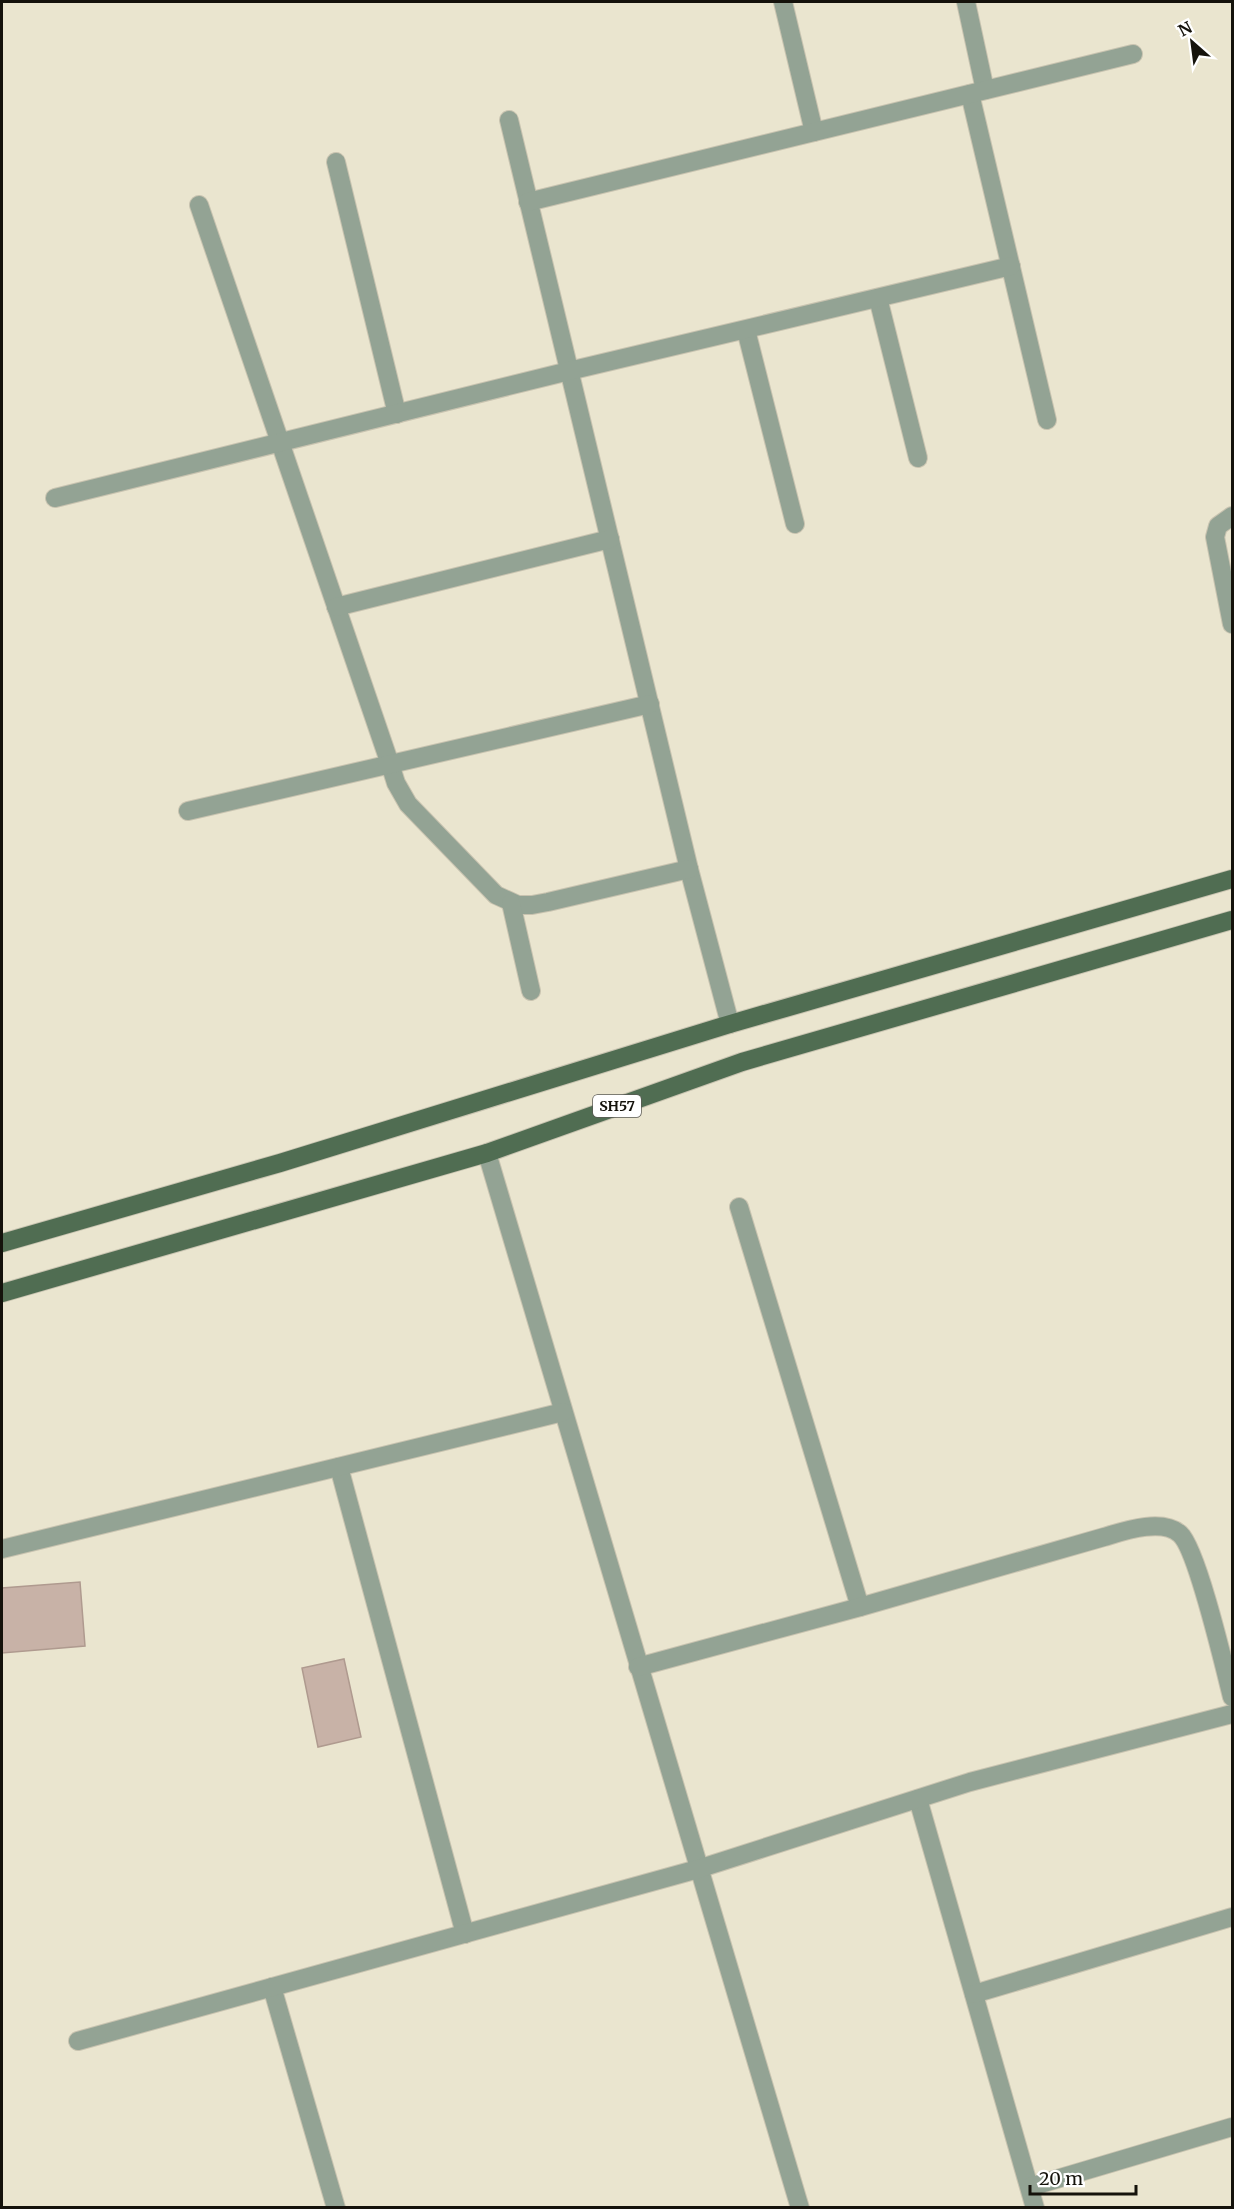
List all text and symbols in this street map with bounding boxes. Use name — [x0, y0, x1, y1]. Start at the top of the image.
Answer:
north arrow — [1162, 12, 1222, 72]
text: N — [1175, 17, 1196, 41]
road number: SH57 — [593, 1095, 641, 1117]
scale bar — [1030, 2158, 1136, 2196]
text: 20 m — [1039, 2167, 1083, 2190]

